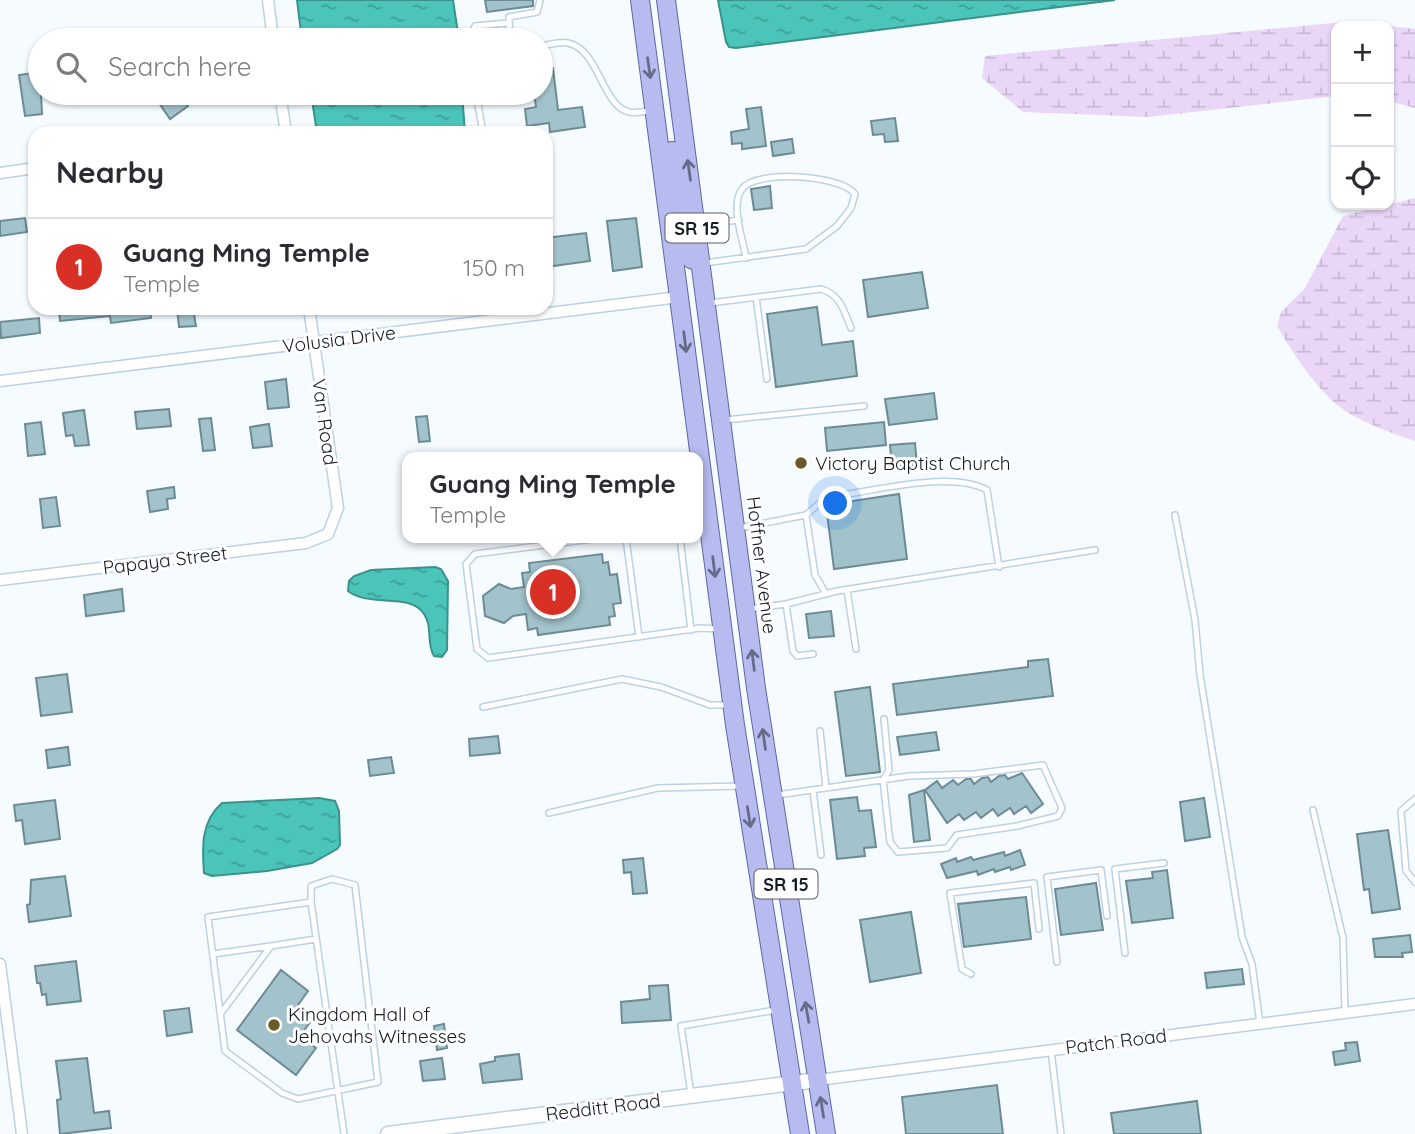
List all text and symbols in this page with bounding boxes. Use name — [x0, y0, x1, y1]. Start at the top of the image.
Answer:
map controls — [1331, 21, 1394, 210]
button: + — [1331, 21, 1394, 84]
search box — [28, 28, 553, 105]
icon: search — [52, 48, 90, 86]
text: Search here — [108, 50, 252, 83]
one-way arrow — [642, 56, 655, 79]
button: − — [1331, 84, 1394, 147]
button: locate — [1331, 147, 1394, 210]
text: Nearby — [56, 153, 164, 191]
one-way arrow — [682, 159, 695, 182]
road number: SR 15 — [666, 213, 728, 242]
text: Guang Ming Temple — [123, 236, 370, 269]
text: 1 — [75, 253, 83, 282]
text: 150 m — [463, 253, 525, 282]
text: Temple — [123, 269, 200, 298]
street label: Volusia Drive — [281, 320, 397, 358]
one-way arrow — [678, 330, 691, 353]
street label: Van Road — [307, 377, 343, 467]
place label: Victory Baptist Church — [815, 451, 1011, 475]
popup — [402, 452, 703, 543]
marker: Victory Baptist Church — [793, 455, 809, 471]
text: Guang Ming Temple — [429, 467, 676, 500]
your location — [818, 486, 852, 520]
street label: Hoffner Avenue — [742, 495, 782, 635]
text: Temple — [429, 500, 506, 529]
street label: Papaya Street — [101, 540, 229, 580]
one-way arrow — [708, 556, 721, 578]
pin: 1 — [530, 566, 576, 618]
one-way arrow — [746, 649, 759, 672]
one-way arrow — [757, 728, 770, 751]
one-way arrow — [743, 805, 756, 828]
road number: SR 15 — [754, 870, 818, 898]
one-way arrow — [800, 1001, 813, 1024]
place label: Kingdom Hall of Jehovahs Witnesses — [288, 1002, 466, 1048]
marker: Kingdom Hall of Jehovahs Witnesses — [266, 1017, 282, 1033]
street label: Patch Road — [1064, 1023, 1168, 1059]
street label: Redditt Road — [544, 1088, 662, 1126]
one-way arrow — [815, 1096, 828, 1119]

